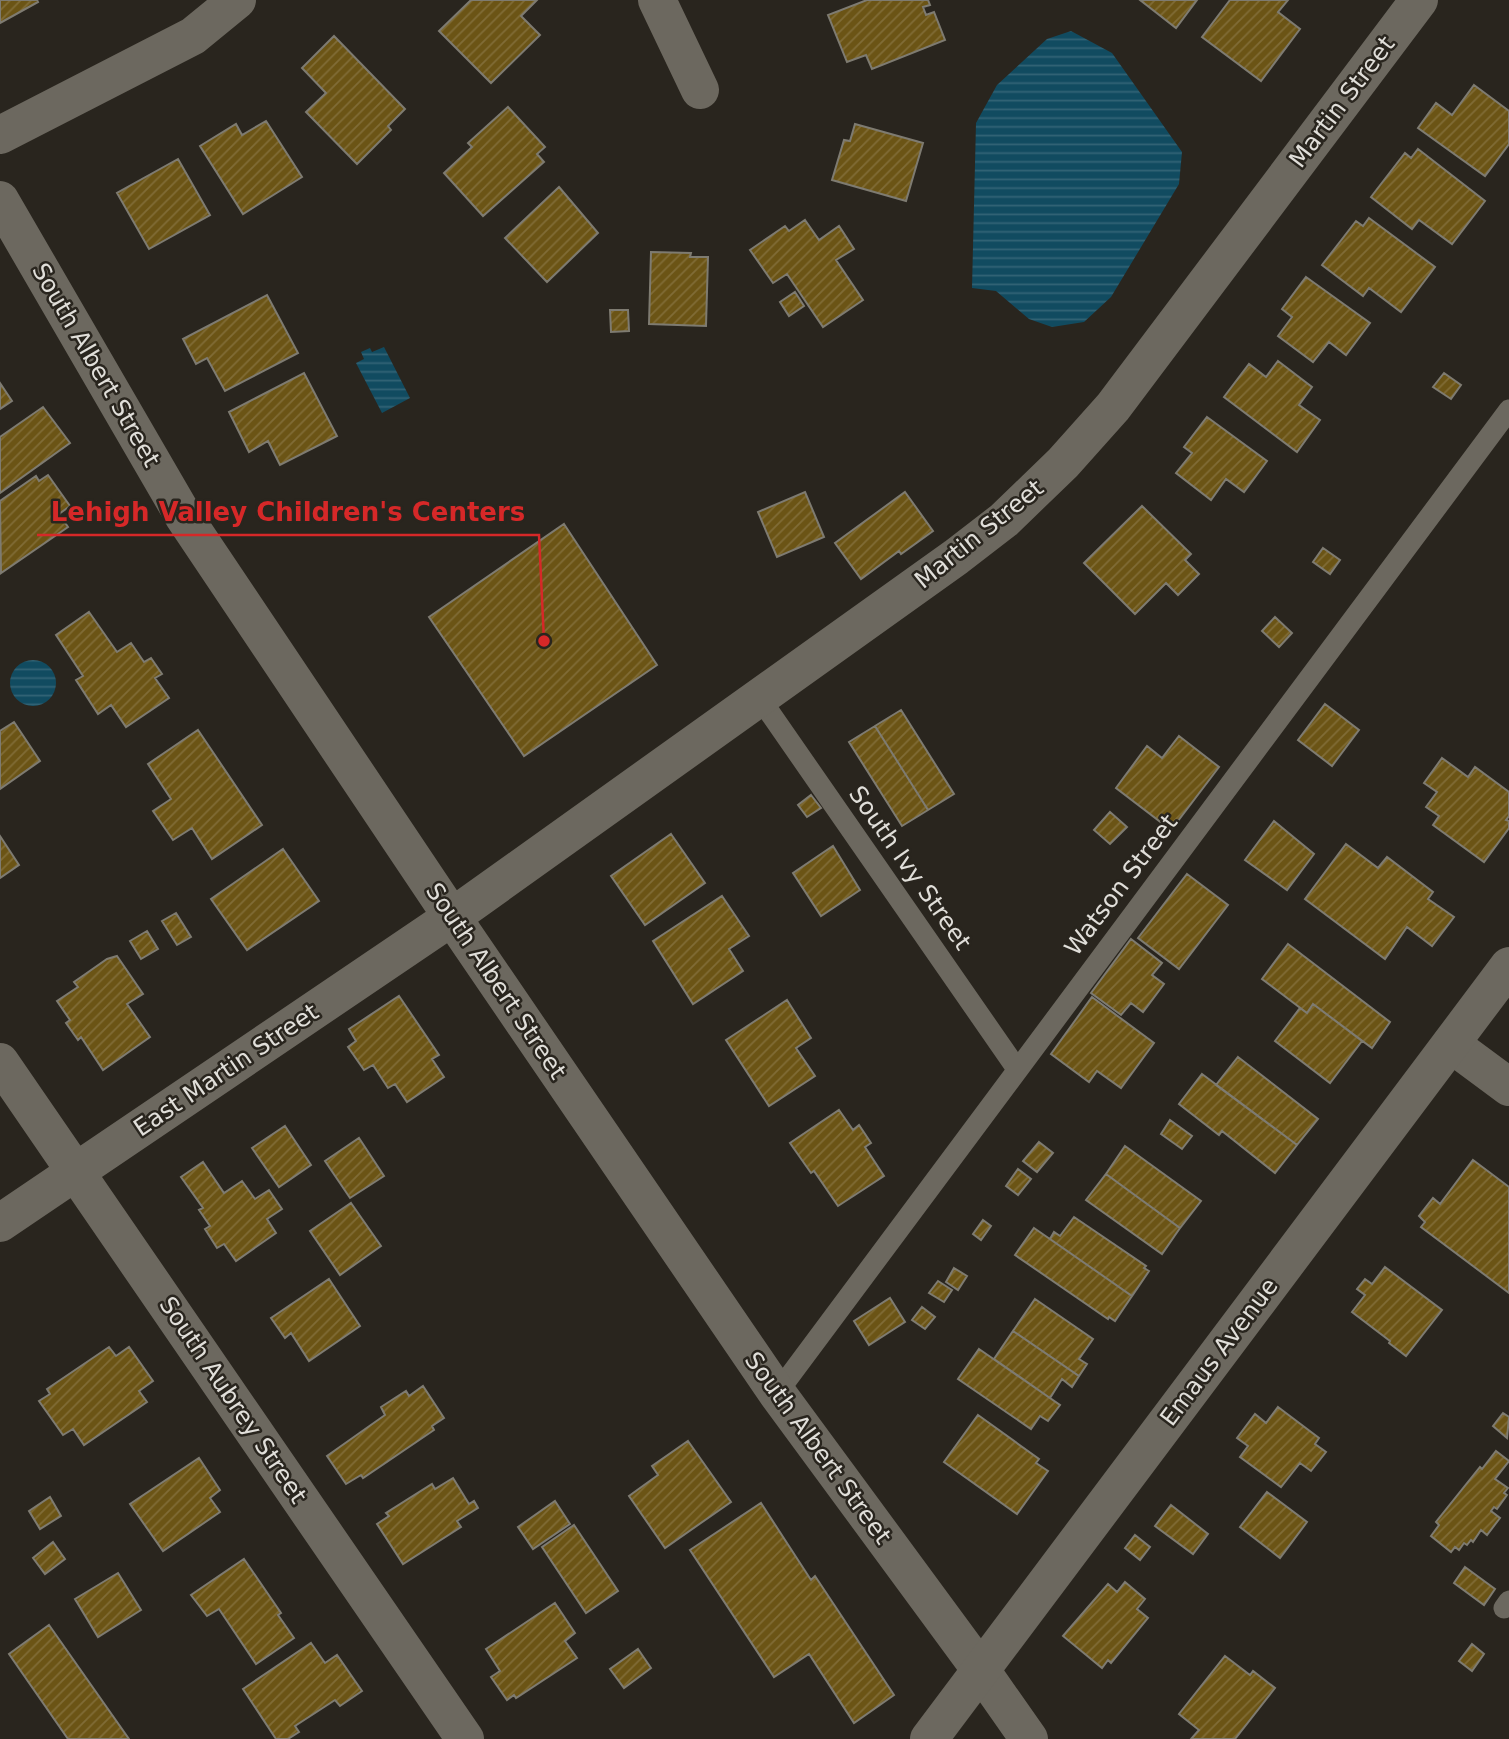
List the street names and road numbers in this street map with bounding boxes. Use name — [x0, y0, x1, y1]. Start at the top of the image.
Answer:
street label: Martin Street — [1284, 31, 1400, 173]
street label: South Albert Street — [26, 258, 166, 472]
street label: Martin Street — [909, 474, 1049, 594]
street label: South Ivy Street — [843, 781, 977, 955]
street label: Watson Street — [1059, 809, 1183, 961]
street label: South Albert Street — [420, 878, 572, 1084]
street label: East Martin Street — [128, 998, 324, 1142]
street label: Emaus Avenue — [1154, 1273, 1284, 1431]
street label: South Aubrey Street — [153, 1291, 313, 1509]
street label: South Albert Street — [739, 1347, 897, 1549]

